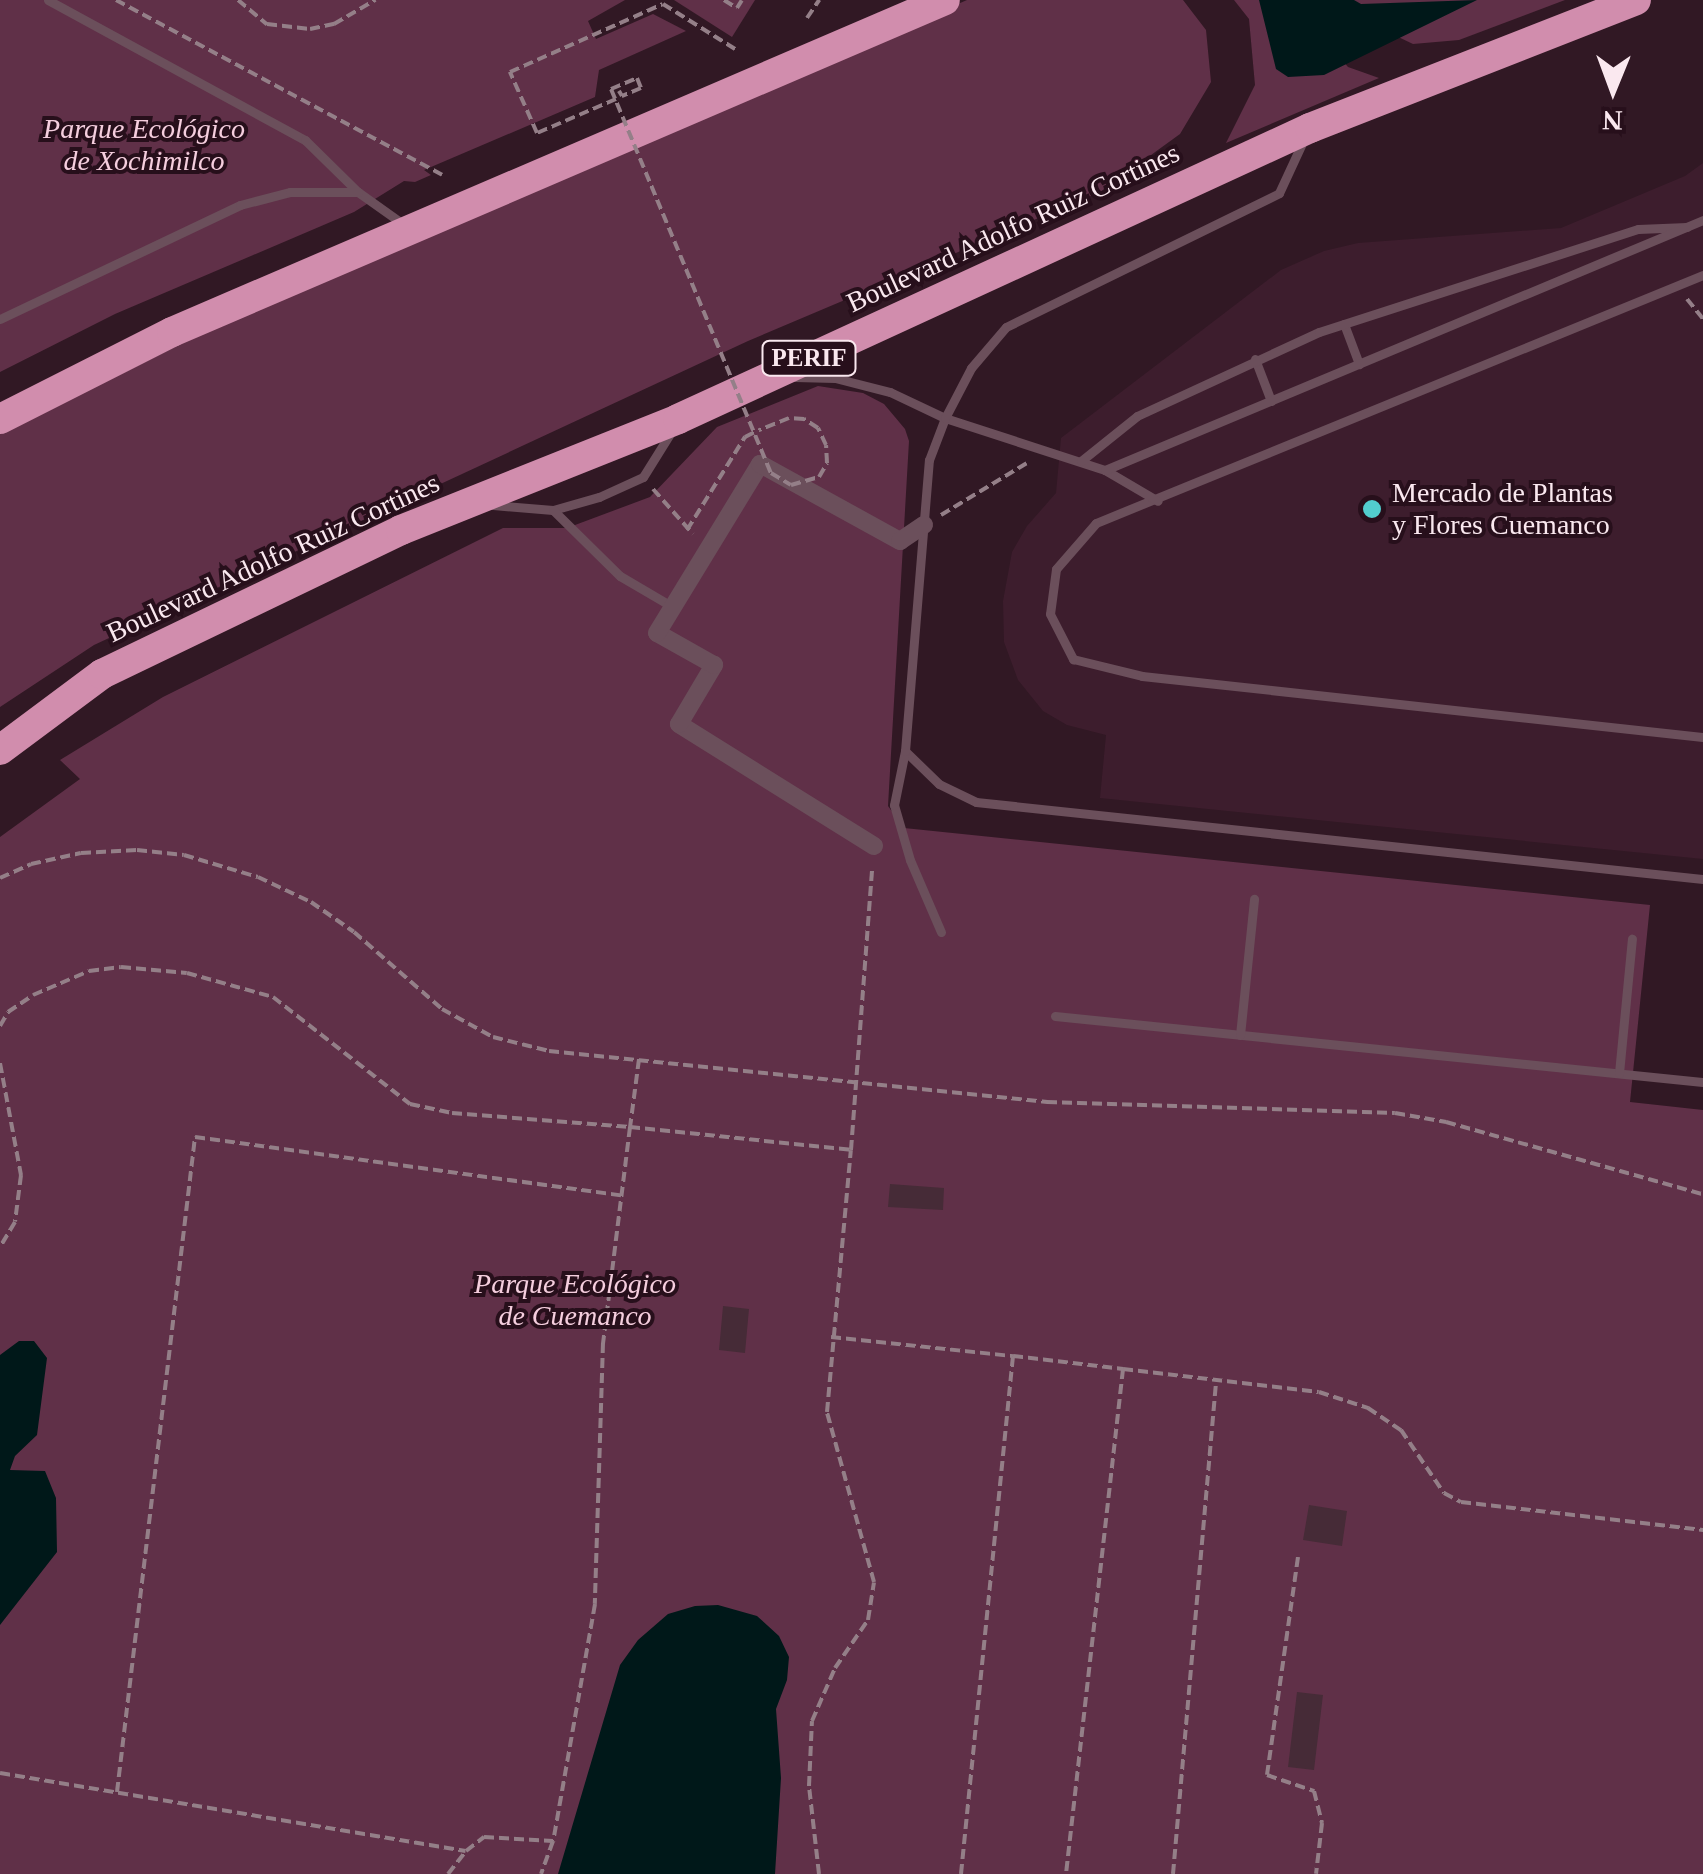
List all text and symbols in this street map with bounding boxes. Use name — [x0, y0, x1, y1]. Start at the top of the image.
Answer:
north arrow — [1563, 40, 1663, 140]
text: N — [1602, 105, 1623, 136]
park label: Parque Ecológico de Xochimilco — [43, 112, 245, 178]
street label: Boulevard Adolfo Ruiz Cortines — [841, 136, 1185, 320]
road number: PERIF — [762, 338, 856, 378]
street label: Boulevard Adolfo Ruiz Cortines — [101, 466, 445, 650]
place label: Mercado de Plantas y Flores Cuemanco — [1392, 476, 1613, 542]
marker: Mercado de Plantas y Flores Cuemanco — [1361, 498, 1383, 520]
park label: Parque Ecológico de Cuemanco — [474, 1267, 676, 1333]

